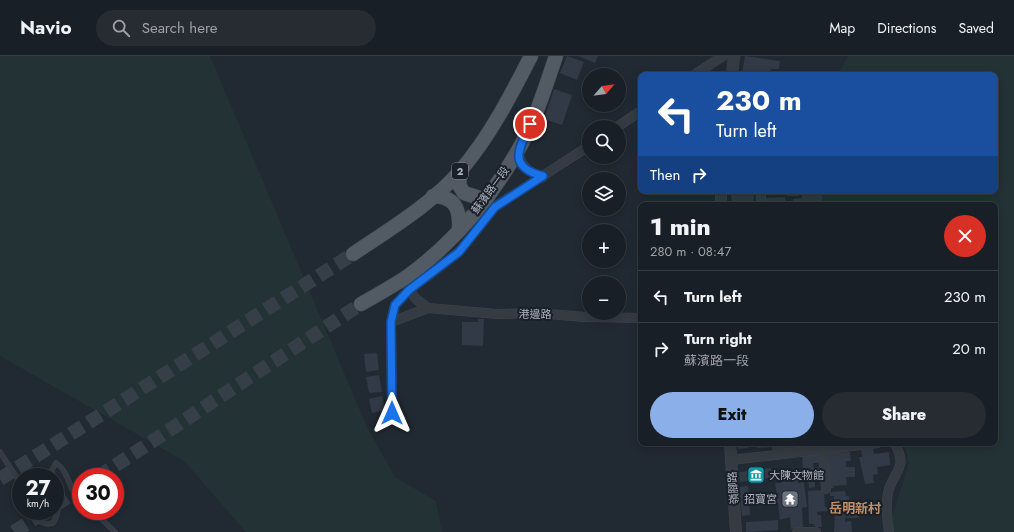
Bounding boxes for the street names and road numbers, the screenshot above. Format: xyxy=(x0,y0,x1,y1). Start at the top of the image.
road number: 2 xyxy=(452,163,468,179)
street label: 蘇濱路一段 xyxy=(467,163,513,217)
street label: 港邊路 xyxy=(518,306,552,322)
street label: 嶺腳路 xyxy=(724,471,742,505)

